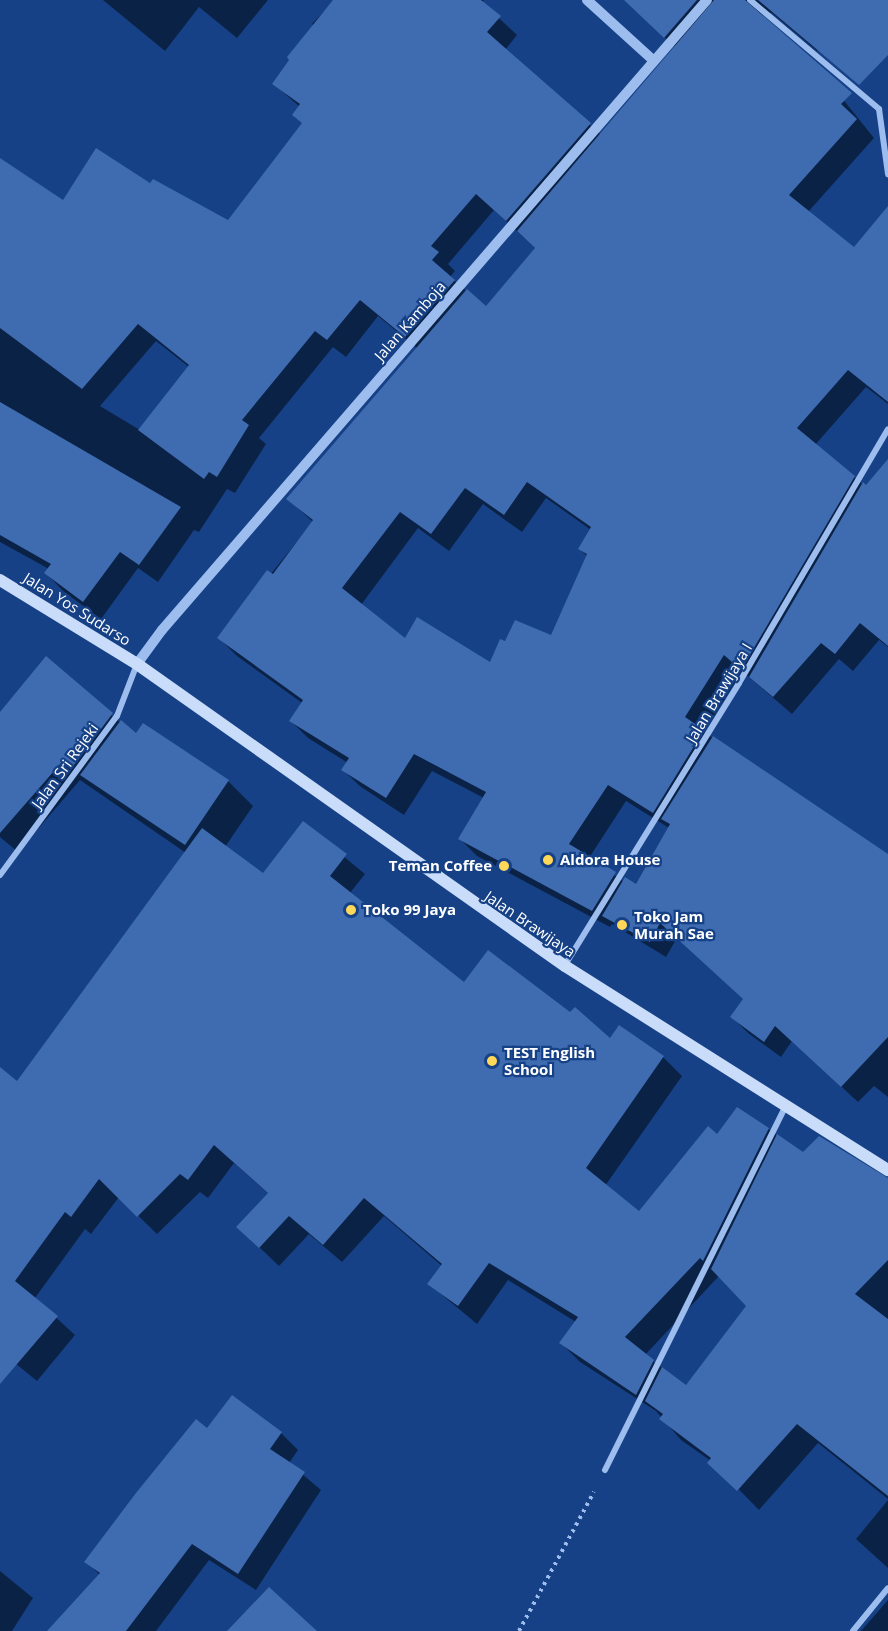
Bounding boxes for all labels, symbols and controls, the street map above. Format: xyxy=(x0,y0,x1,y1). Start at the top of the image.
street label: Jalan Kamboja xyxy=(371,278,449,364)
street label: Jalan Yos Sudarso xyxy=(20,569,134,649)
street label: Jalan Brawijaya I xyxy=(682,640,756,746)
street label: Jalan Sri Rejeki xyxy=(28,720,102,812)
place label: Aldora House xyxy=(560,851,660,869)
marker: Aldora House xyxy=(541,853,555,867)
place label: Teman Coffee xyxy=(389,857,492,875)
marker: Teman Coffee xyxy=(497,859,511,873)
street label: Jalan Brawijaya xyxy=(481,887,579,961)
place label: Toko 99 Jaya xyxy=(363,901,456,919)
marker: Toko 99 Jaya xyxy=(344,903,358,917)
place label: Toko Jam Murah Sae xyxy=(634,907,714,942)
marker: Toko Jam Murah Sae xyxy=(615,918,629,932)
place label: TEST English School xyxy=(504,1043,595,1078)
marker: TEST English School xyxy=(485,1054,499,1068)

